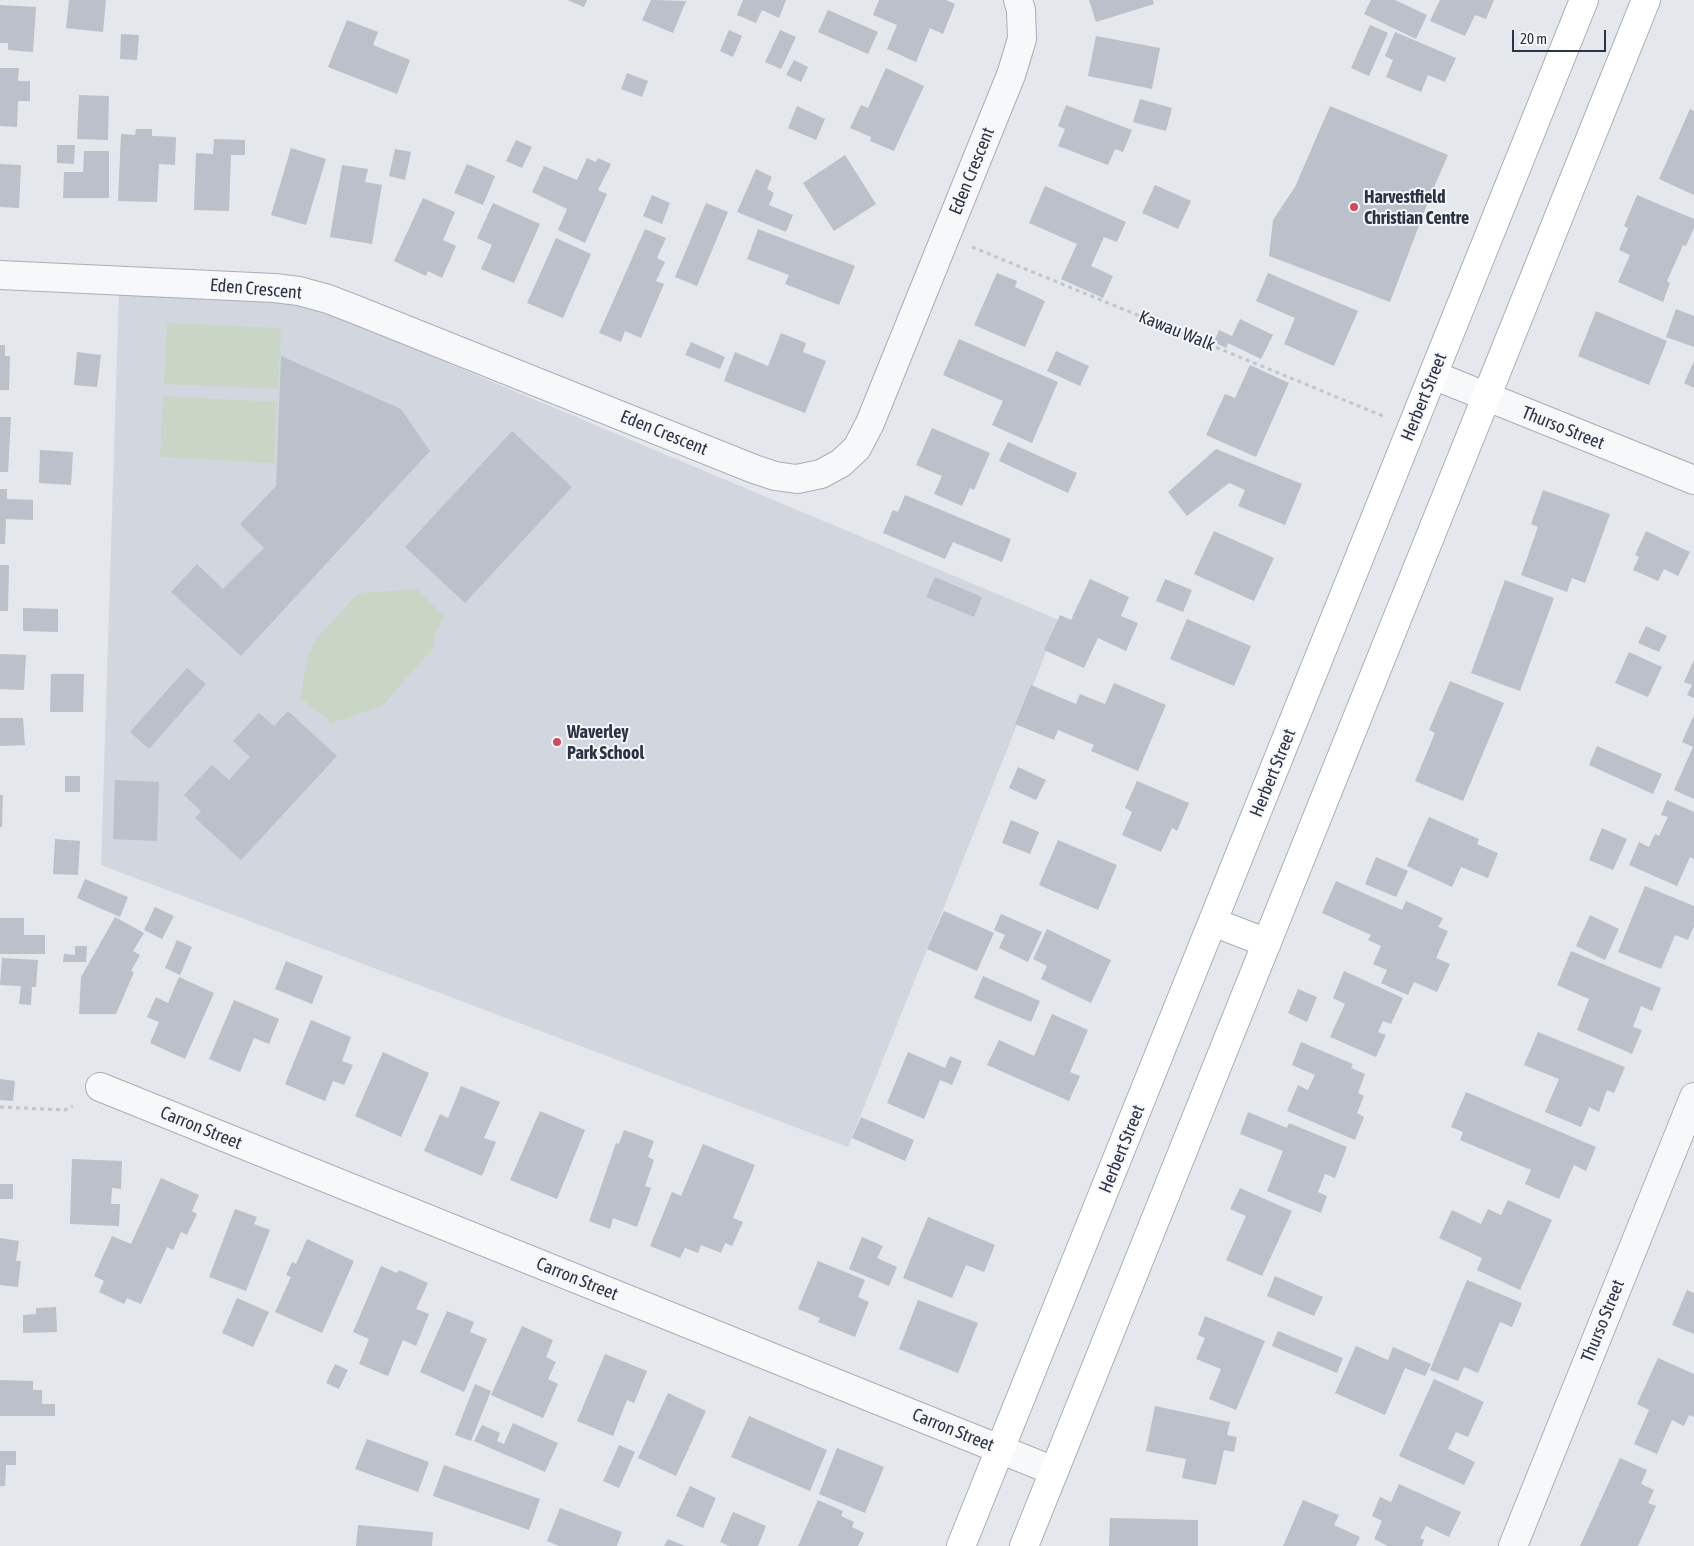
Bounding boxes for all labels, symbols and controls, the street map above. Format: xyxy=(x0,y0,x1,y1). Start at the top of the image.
scale bar xyxy=(1514,20,1608,52)
text: 20 m xyxy=(1520,30,1547,47)
street label: Eden Crescent xyxy=(945,124,999,218)
place label: Harvestfield Christian Centre xyxy=(1364,186,1469,228)
marker: Harvestfield Christian Centre xyxy=(1348,201,1360,213)
street label: Eden Crescent xyxy=(209,274,303,304)
street label: Kawau Walk xyxy=(1136,306,1218,356)
street label: Herbert Street xyxy=(1397,350,1451,444)
street label: Thurso Street xyxy=(1519,402,1607,454)
street label: Eden Crescent xyxy=(617,406,711,460)
place label: Waverley Park School xyxy=(567,721,644,764)
street label: Herbert Street xyxy=(1246,726,1300,820)
marker: Waverley Park School xyxy=(551,736,563,748)
street label: Carron Street xyxy=(157,1102,245,1154)
street label: Herbert Street xyxy=(1095,1102,1149,1196)
street label: Carron Street xyxy=(533,1253,621,1305)
street label: Thurso Street xyxy=(1577,1277,1629,1365)
street label: Carron Street xyxy=(909,1404,997,1456)

